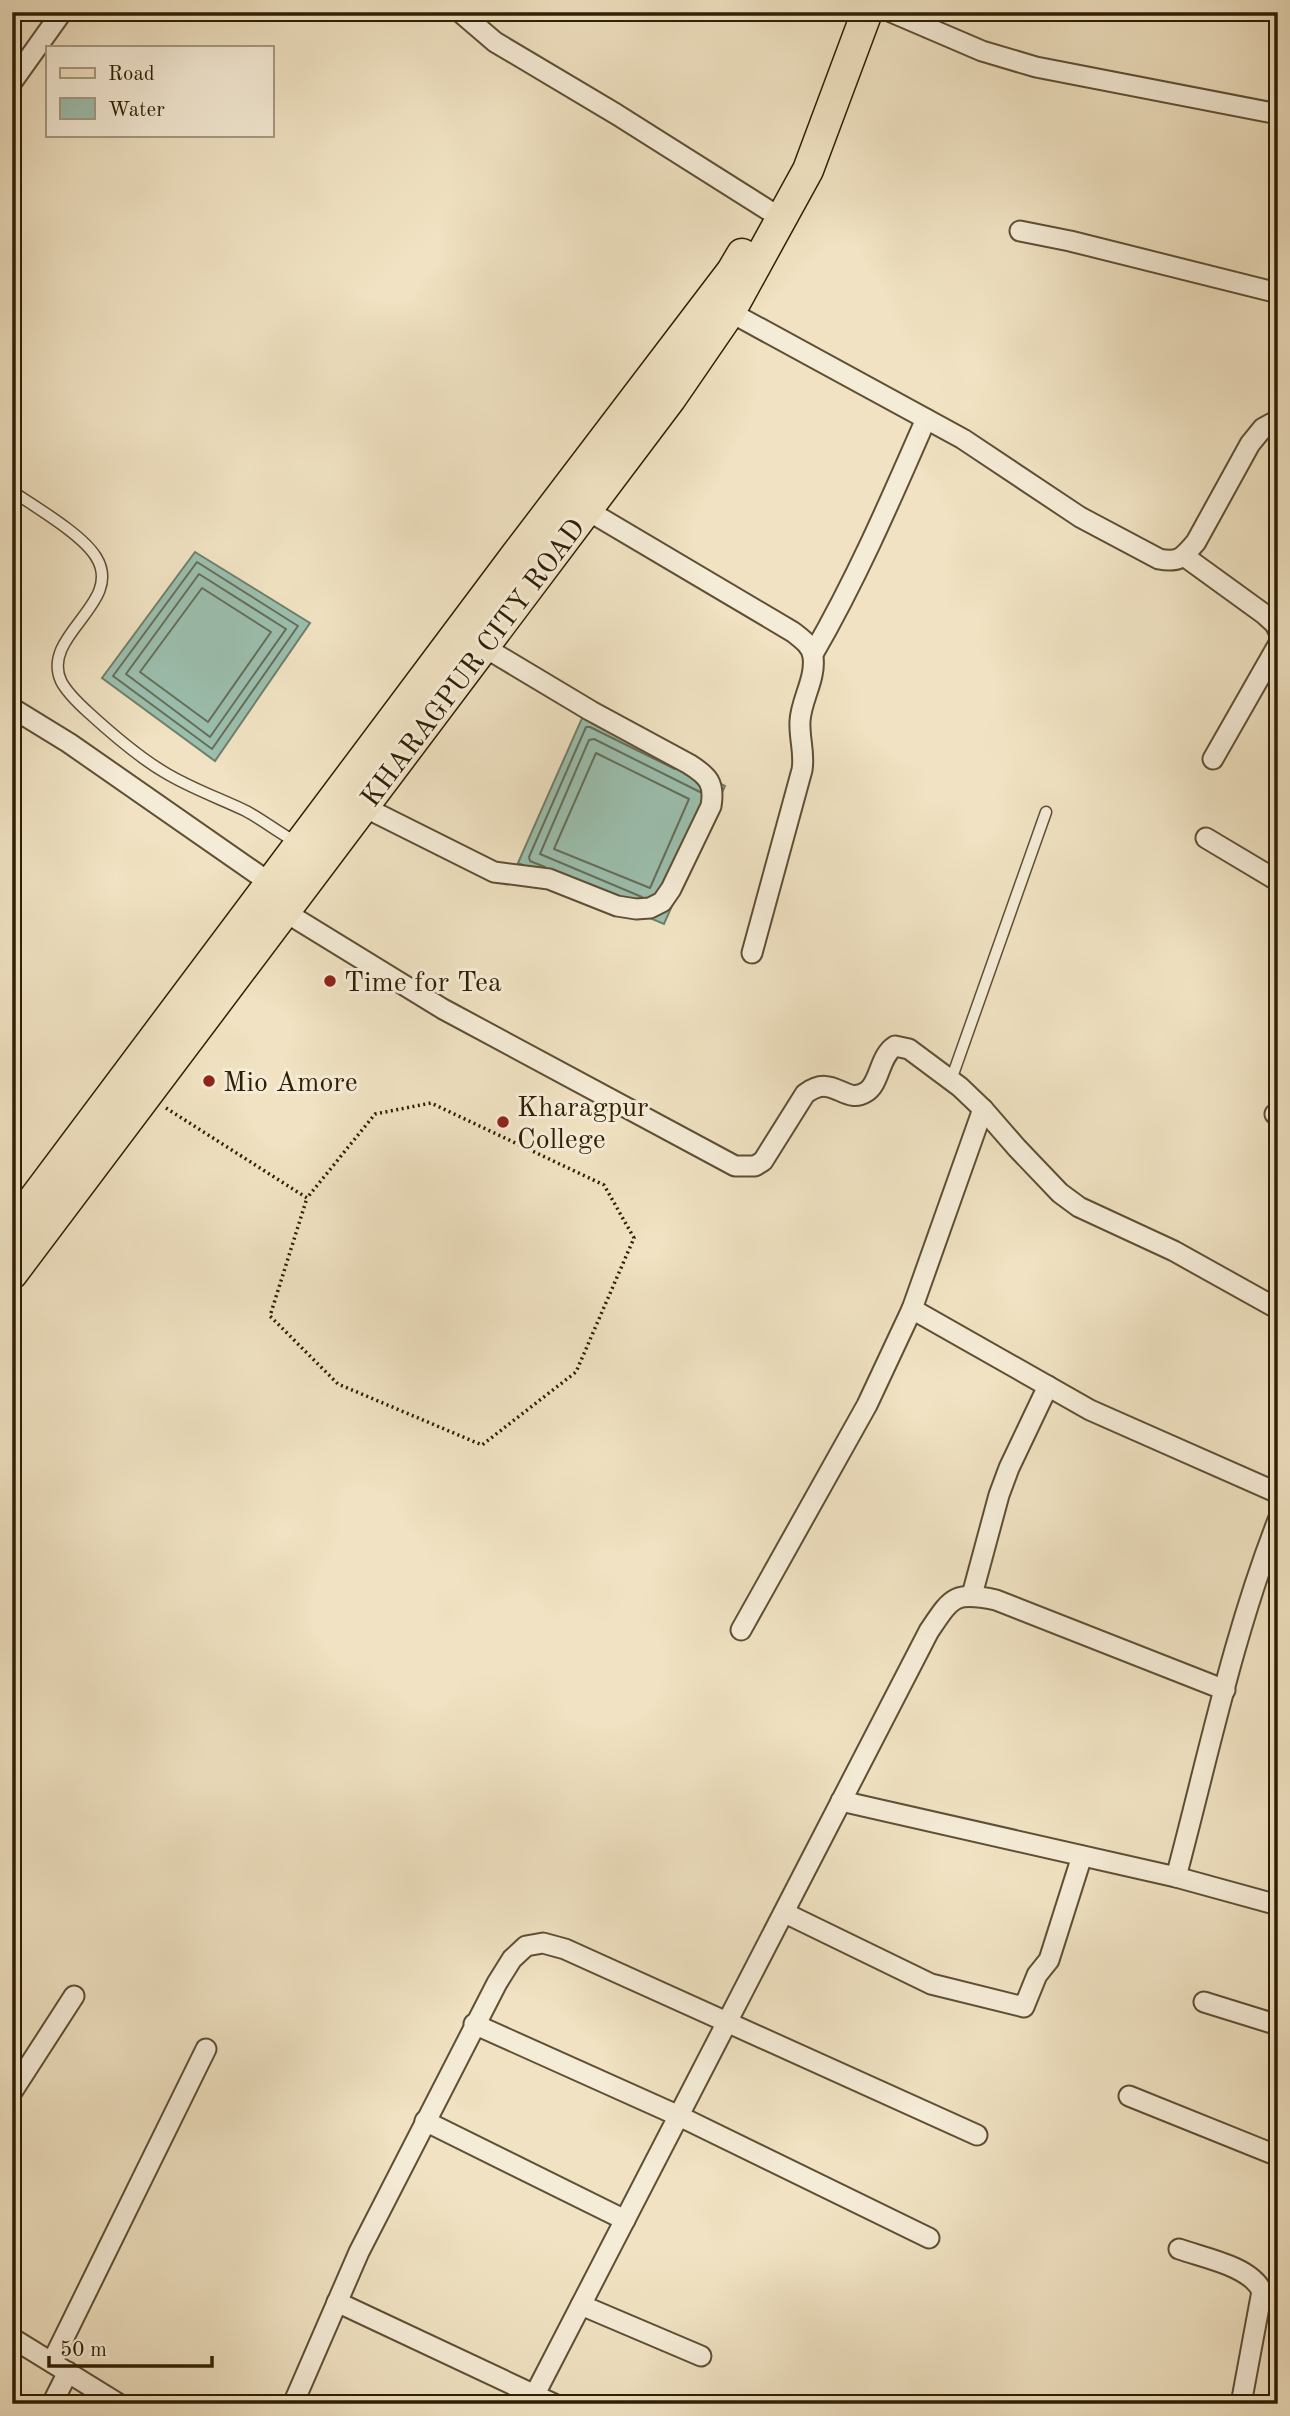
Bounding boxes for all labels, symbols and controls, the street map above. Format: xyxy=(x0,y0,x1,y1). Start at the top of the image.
legend xyxy=(46,46,273,136)
text: Road xyxy=(108,64,155,85)
text: Water xyxy=(108,100,165,121)
street label: KHARAGPUR CITY ROAD xyxy=(357,515,592,813)
place label: Time for Tea xyxy=(344,970,502,998)
marker: Time for Tea xyxy=(322,973,338,989)
place label: Mio Amore xyxy=(223,1070,358,1098)
marker: Mio Amore xyxy=(201,1073,217,1089)
place label: Kharagpur College xyxy=(517,1095,649,1155)
marker: Kharagpur College xyxy=(495,1114,511,1130)
scale bar xyxy=(49,2325,212,2369)
text: 50 m xyxy=(60,2340,107,2361)

